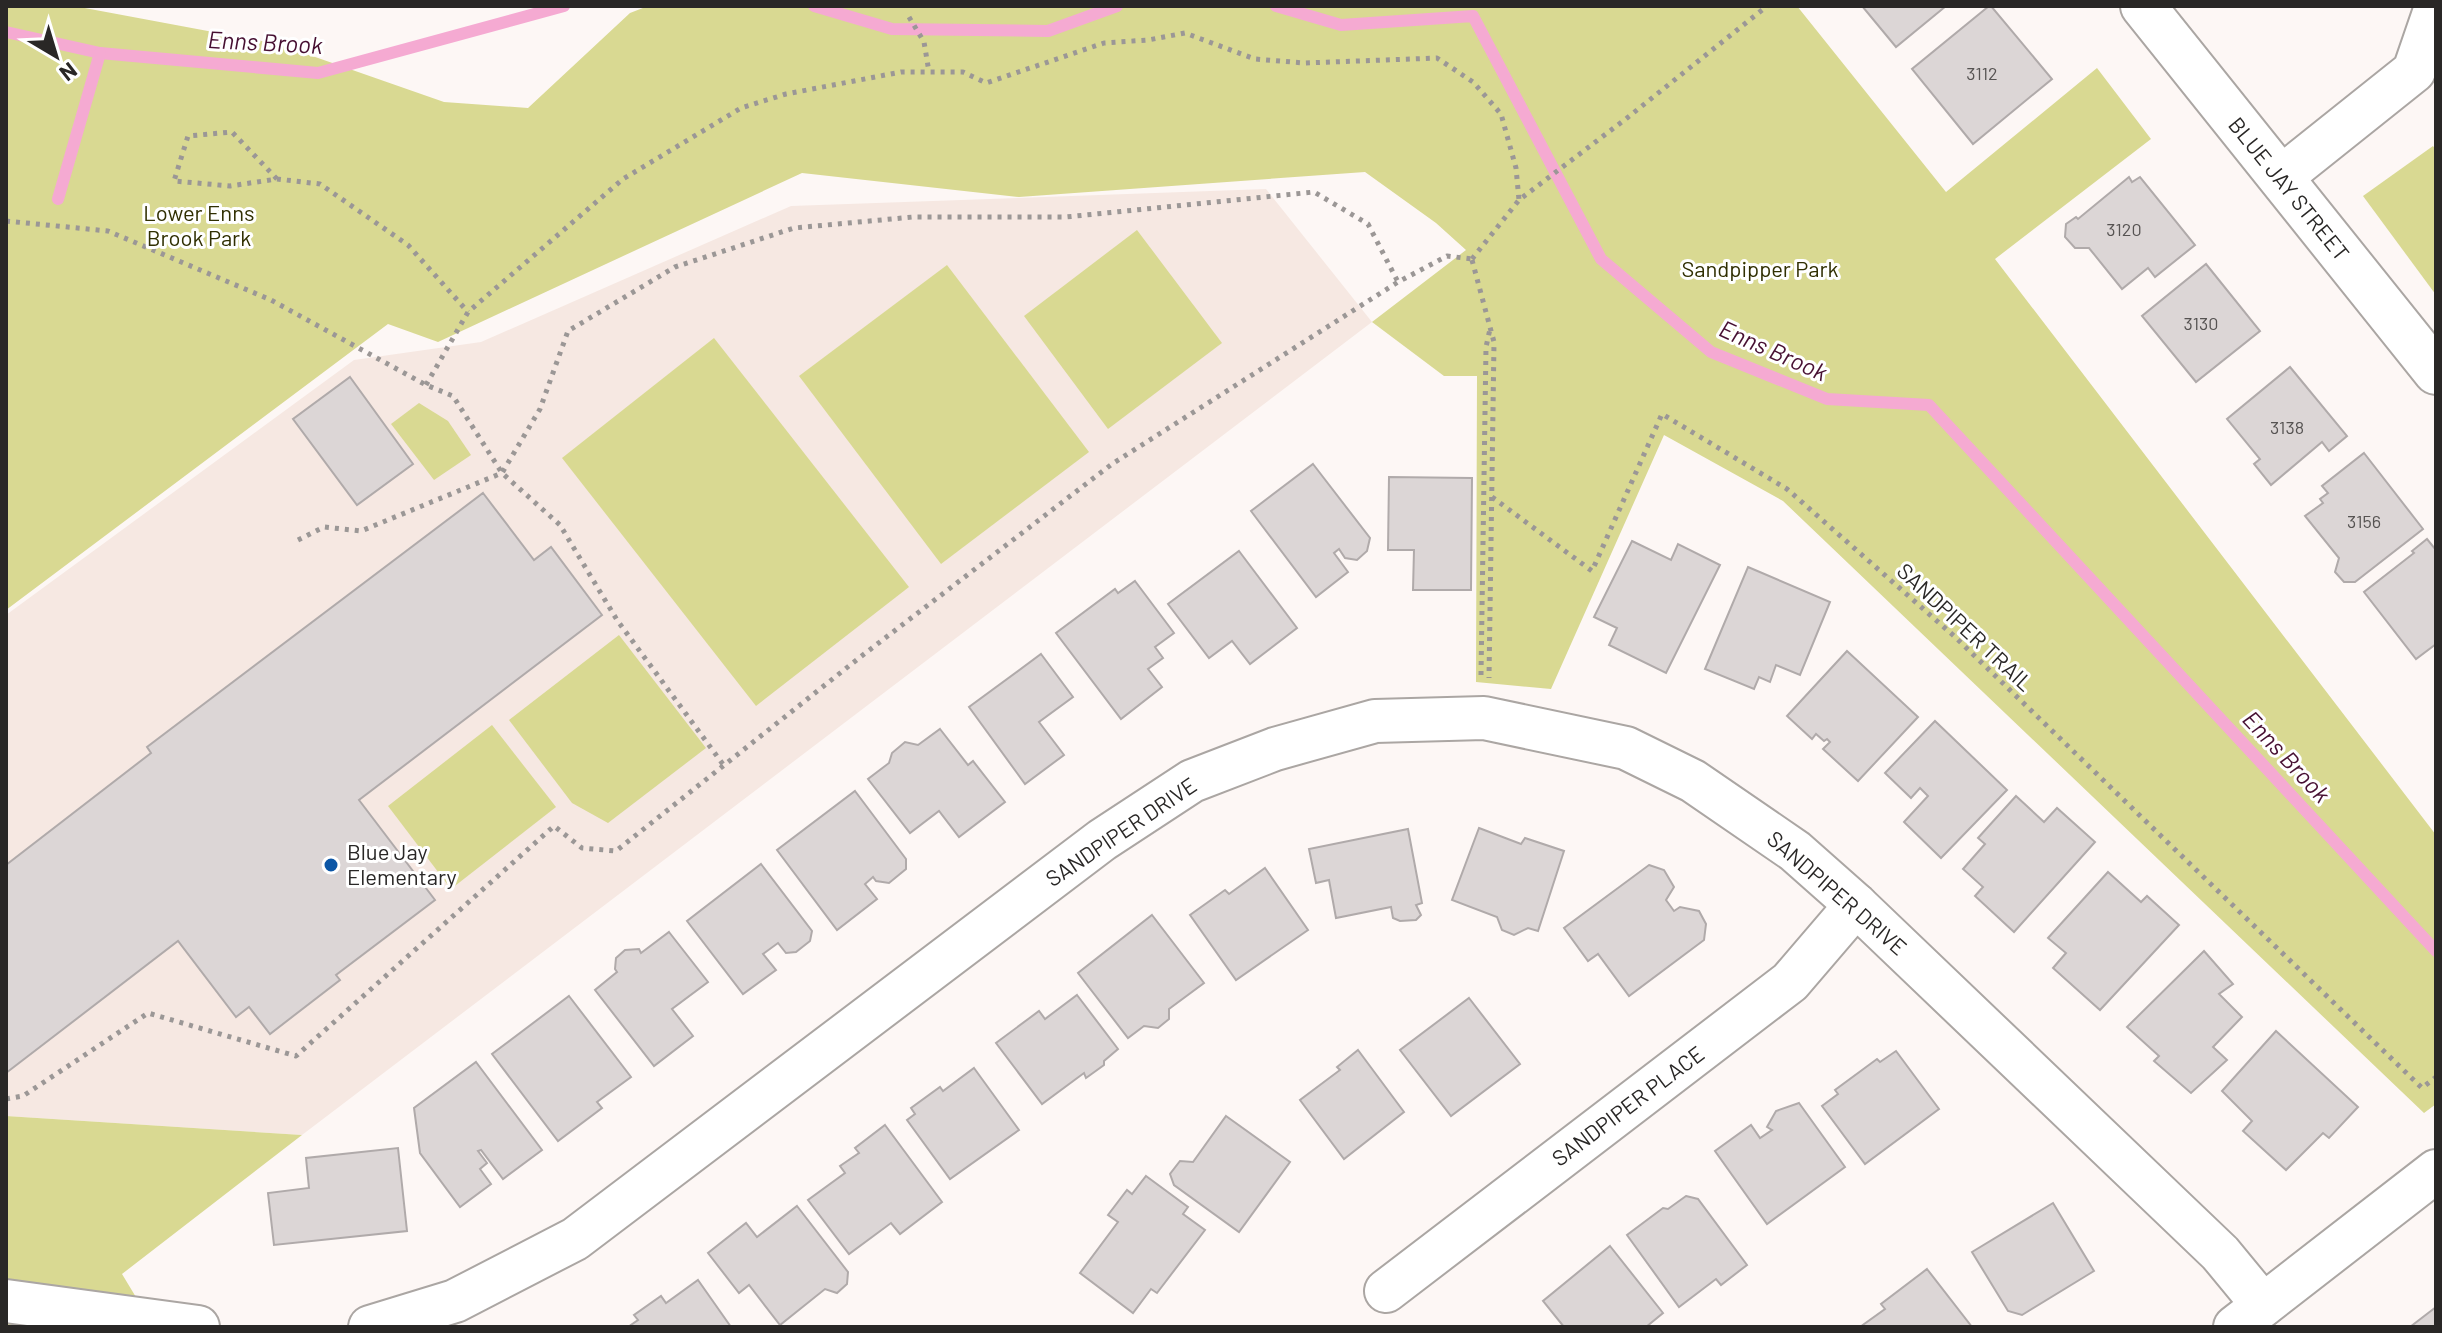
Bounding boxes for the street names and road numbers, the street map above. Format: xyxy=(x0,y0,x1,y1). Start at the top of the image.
street label: BLUE JAY STREET xyxy=(2224,111,2356,265)
street label: SANDPIPER TRAIL xyxy=(1893,557,2039,696)
street label: SANDPIPER DRIVE xyxy=(1040,771,1201,891)
street label: SANDPIPER DRIVE xyxy=(1763,825,1913,960)
street label: SANDPIPER PLACE xyxy=(1546,1040,1708,1171)

